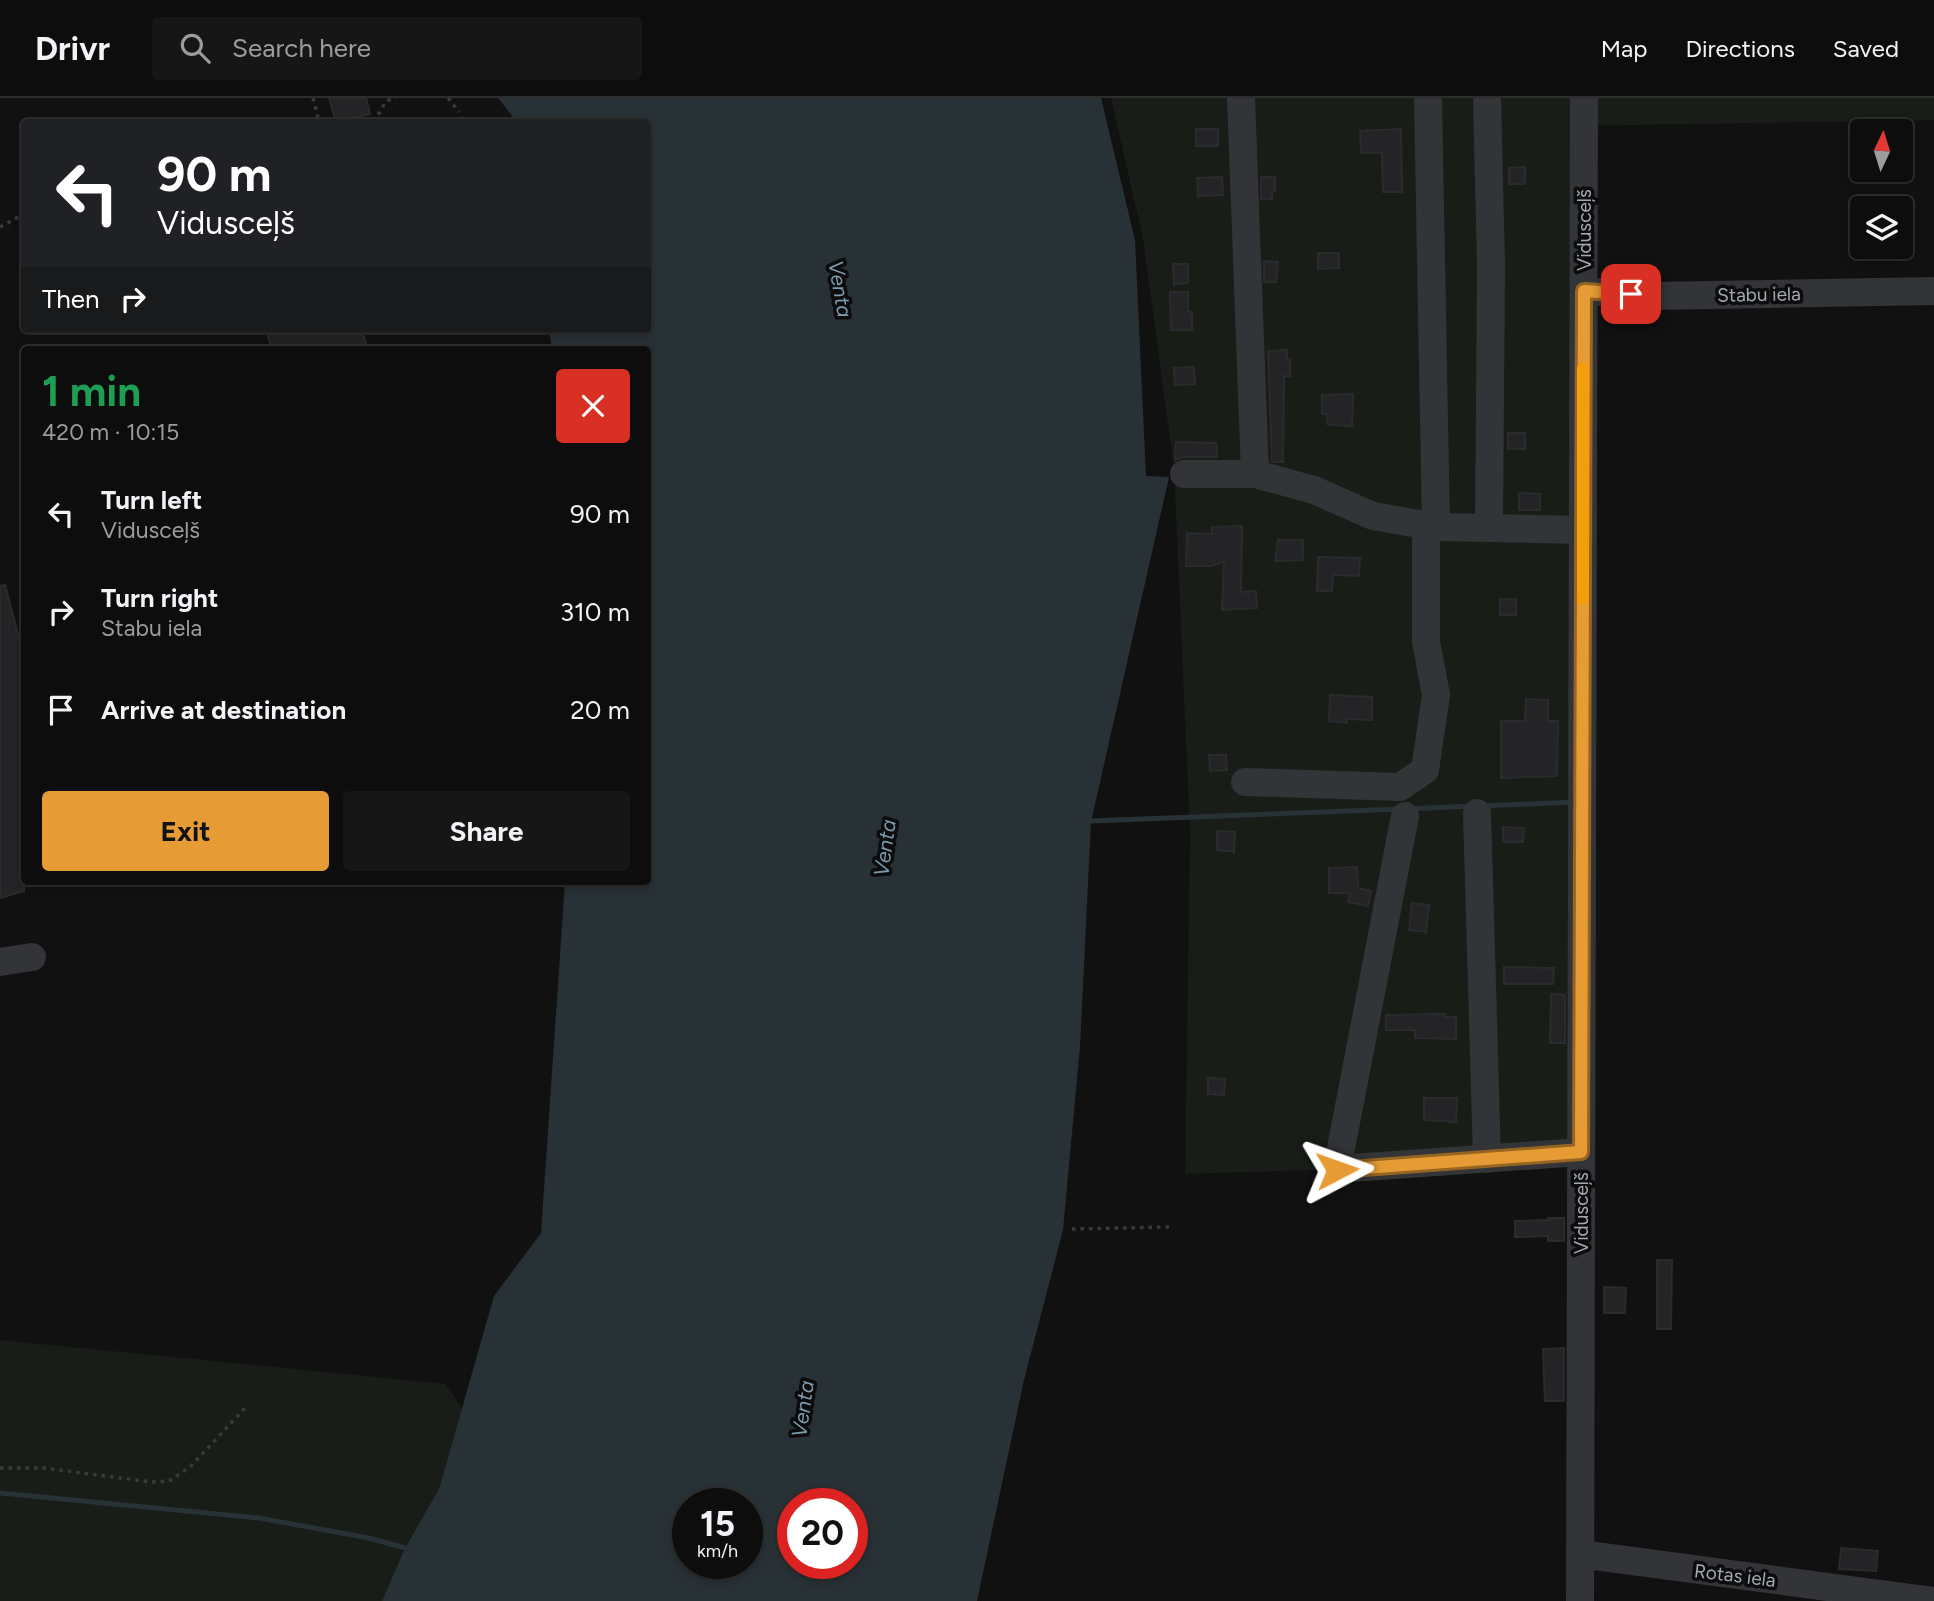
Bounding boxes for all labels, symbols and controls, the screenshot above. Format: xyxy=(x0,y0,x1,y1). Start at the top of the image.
search box xyxy=(152,17,642,80)
text: Drivr xyxy=(35,29,110,68)
icon: search xyxy=(176,29,214,67)
text: Search here xyxy=(232,32,371,64)
text: Map xyxy=(1601,34,1647,63)
text: Directions xyxy=(1685,34,1795,63)
text: Saved xyxy=(1833,34,1899,63)
north arrow xyxy=(1850,119,1913,182)
map controls xyxy=(1850,119,1913,259)
text: 90 m xyxy=(157,144,272,203)
icon: left xyxy=(42,147,133,238)
street label: Vidusceļš xyxy=(1573,189,1596,271)
button: layers xyxy=(1850,196,1913,259)
text: Vidusceļš xyxy=(157,204,295,242)
water label: Venta xyxy=(823,259,858,319)
pin xyxy=(1601,264,1661,324)
icon: arrive xyxy=(1612,275,1650,313)
icon: right xyxy=(114,280,152,318)
street label: Stabu iela xyxy=(1717,282,1801,307)
text: Then xyxy=(42,283,100,315)
text: 1 min xyxy=(42,366,141,417)
button: close xyxy=(556,369,630,443)
text: 420 m · 10:15 xyxy=(42,418,179,446)
text: Turn left xyxy=(101,484,202,516)
icon: left xyxy=(42,495,80,533)
text: 90 m xyxy=(570,498,630,530)
text: Vidusceļš xyxy=(101,516,200,544)
text: Turn right xyxy=(101,582,218,614)
icon: right xyxy=(42,593,80,631)
text: 310 m xyxy=(560,596,630,628)
text: Stabu iela xyxy=(101,614,202,642)
icon: arrive xyxy=(42,691,80,729)
text: Arrive at destination xyxy=(101,694,346,726)
text: 20 m xyxy=(570,694,630,726)
button: Exit xyxy=(42,791,329,871)
button: Share xyxy=(343,791,630,871)
water label: Venta xyxy=(868,818,901,878)
position arrow xyxy=(1300,1133,1374,1207)
street label: Vidusceļš xyxy=(1570,1172,1593,1254)
water label: Venta xyxy=(786,1379,819,1439)
speed limit sign: 20 xyxy=(777,1488,868,1579)
text: 15 xyxy=(700,1503,735,1545)
text: km/h xyxy=(697,1540,738,1562)
street label: Rotas iela xyxy=(1693,1559,1777,1592)

